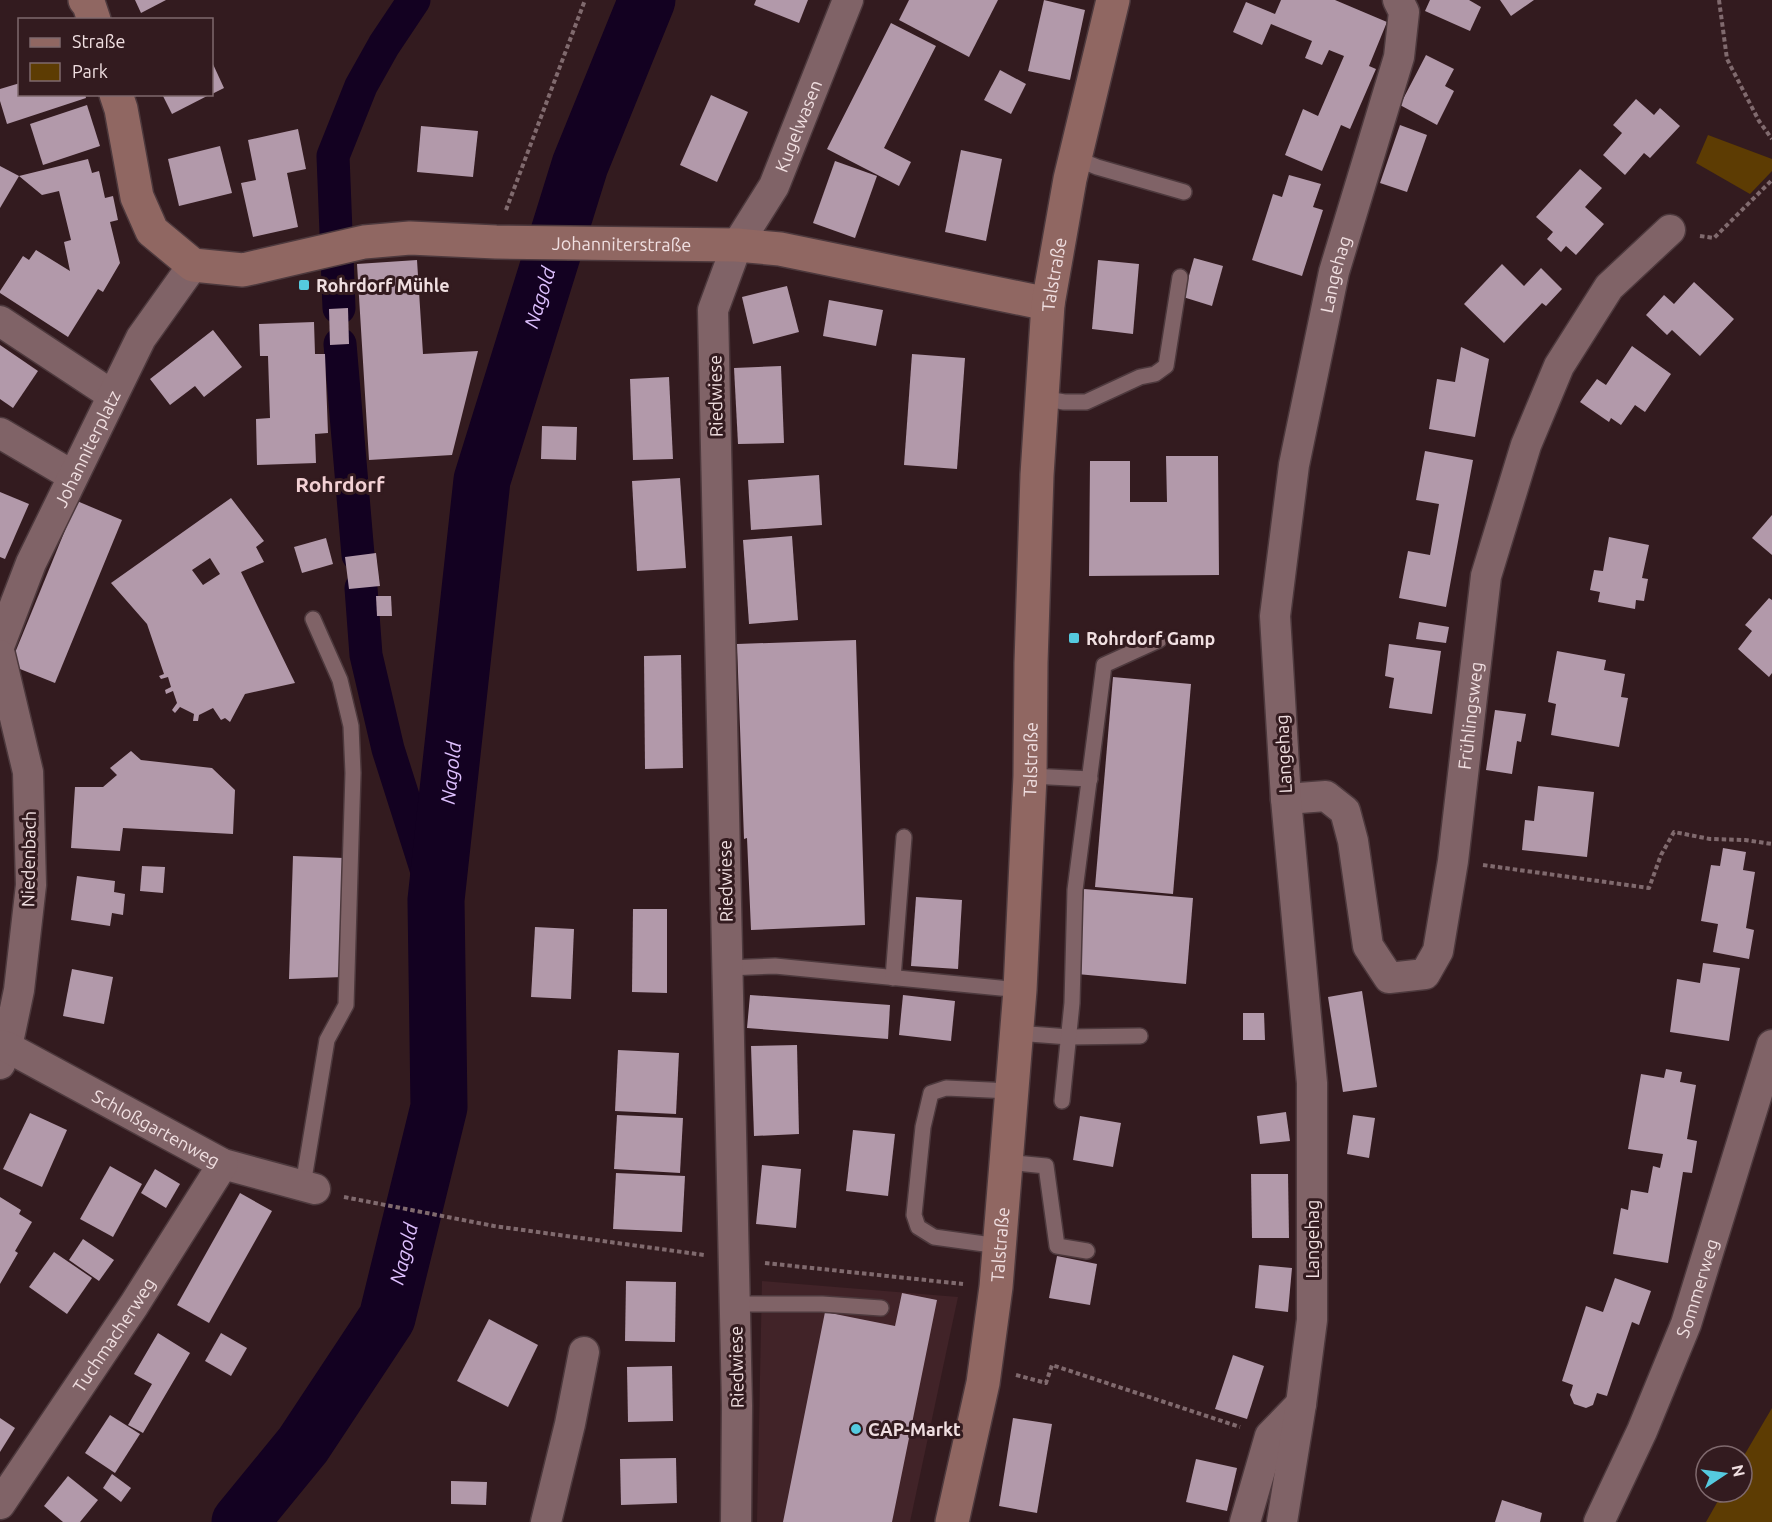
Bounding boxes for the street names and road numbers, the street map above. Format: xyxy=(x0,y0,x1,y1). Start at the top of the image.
street label: Kugelwasen xyxy=(771,77,825,175)
street label: Johanniterstraße xyxy=(552,233,691,254)
street label: Langehag xyxy=(1316,233,1354,315)
street label: Talstraße xyxy=(1038,236,1070,312)
street label: Riedwiese xyxy=(704,355,726,437)
street label: Johanniterplatz xyxy=(50,387,124,510)
street label: Frühlingsweg xyxy=(1454,661,1486,771)
street label: Langehag xyxy=(1271,714,1295,794)
street label: Talstraße xyxy=(1019,722,1040,797)
street label: Niedenbach xyxy=(17,811,39,907)
street label: Riedwiese xyxy=(714,840,736,922)
street label: Schloßgartenweg xyxy=(89,1085,223,1170)
street label: Langehag xyxy=(1302,1200,1322,1278)
street label: Talstraße xyxy=(986,1206,1012,1283)
street label: Sommerweg xyxy=(1672,1236,1722,1340)
street label: Tuchmacherweg xyxy=(68,1274,159,1396)
street label: Riedwiese xyxy=(725,1326,747,1408)

